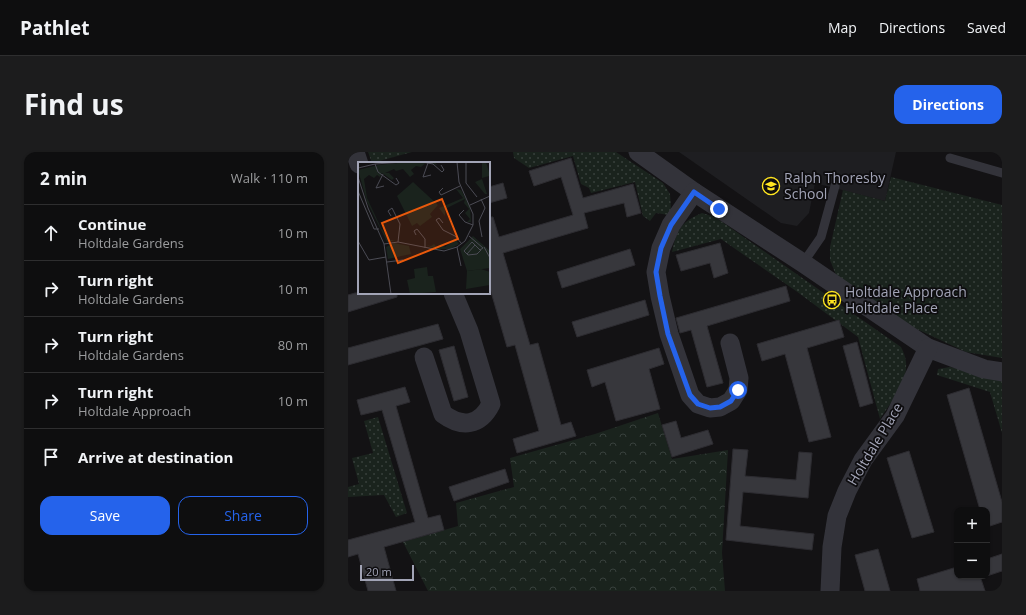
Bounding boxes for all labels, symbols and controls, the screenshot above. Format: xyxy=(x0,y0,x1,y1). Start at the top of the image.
text: Pathlet xyxy=(20,15,89,41)
text: Map xyxy=(828,18,857,37)
text: Directions xyxy=(879,18,945,37)
text: Saved xyxy=(967,18,1006,37)
text: Find us xyxy=(24,85,124,123)
button: Directions xyxy=(894,85,1002,124)
inset map xyxy=(358,162,490,294)
text: 2 min xyxy=(40,167,87,190)
place label: Ralph Thoresby School xyxy=(784,168,886,203)
text: Walk · 110 m xyxy=(231,169,308,187)
school or university icon: Ralph Thoresby School xyxy=(761,176,781,196)
route end xyxy=(710,200,728,218)
text: Continue xyxy=(78,214,146,234)
icon: ahead xyxy=(40,222,62,244)
text: 10 m xyxy=(278,224,308,242)
text: Holtdale Gardens xyxy=(78,234,184,252)
text: Turn right xyxy=(78,270,153,290)
icon: right xyxy=(40,278,62,300)
text: 10 m xyxy=(278,280,308,298)
place label: Holtdale Approach Holtdale Place xyxy=(845,282,967,317)
text: Holtdale Gardens xyxy=(78,290,184,308)
bus stop icon: Holtdale Approach Holtdale Place xyxy=(822,290,842,310)
text: Turn right xyxy=(78,326,153,346)
icon: right xyxy=(40,334,62,356)
text: 80 m xyxy=(278,336,308,354)
text: Holtdale Gardens xyxy=(78,346,184,364)
route start xyxy=(729,381,747,399)
text: Turn right xyxy=(78,382,153,402)
icon: right xyxy=(40,390,62,412)
text: 10 m xyxy=(278,392,308,410)
street label: Holtdale Place xyxy=(842,399,907,488)
text: Holtdale Approach xyxy=(78,402,191,420)
icon: arrive xyxy=(40,446,62,468)
text: Arrive at destination xyxy=(78,447,233,467)
button: Save xyxy=(40,496,170,535)
button: Share xyxy=(178,496,308,535)
map controls xyxy=(954,507,990,579)
button: + xyxy=(954,507,990,543)
button: − xyxy=(954,543,990,579)
scale bar xyxy=(360,563,414,582)
text: 20 m xyxy=(366,564,392,579)

